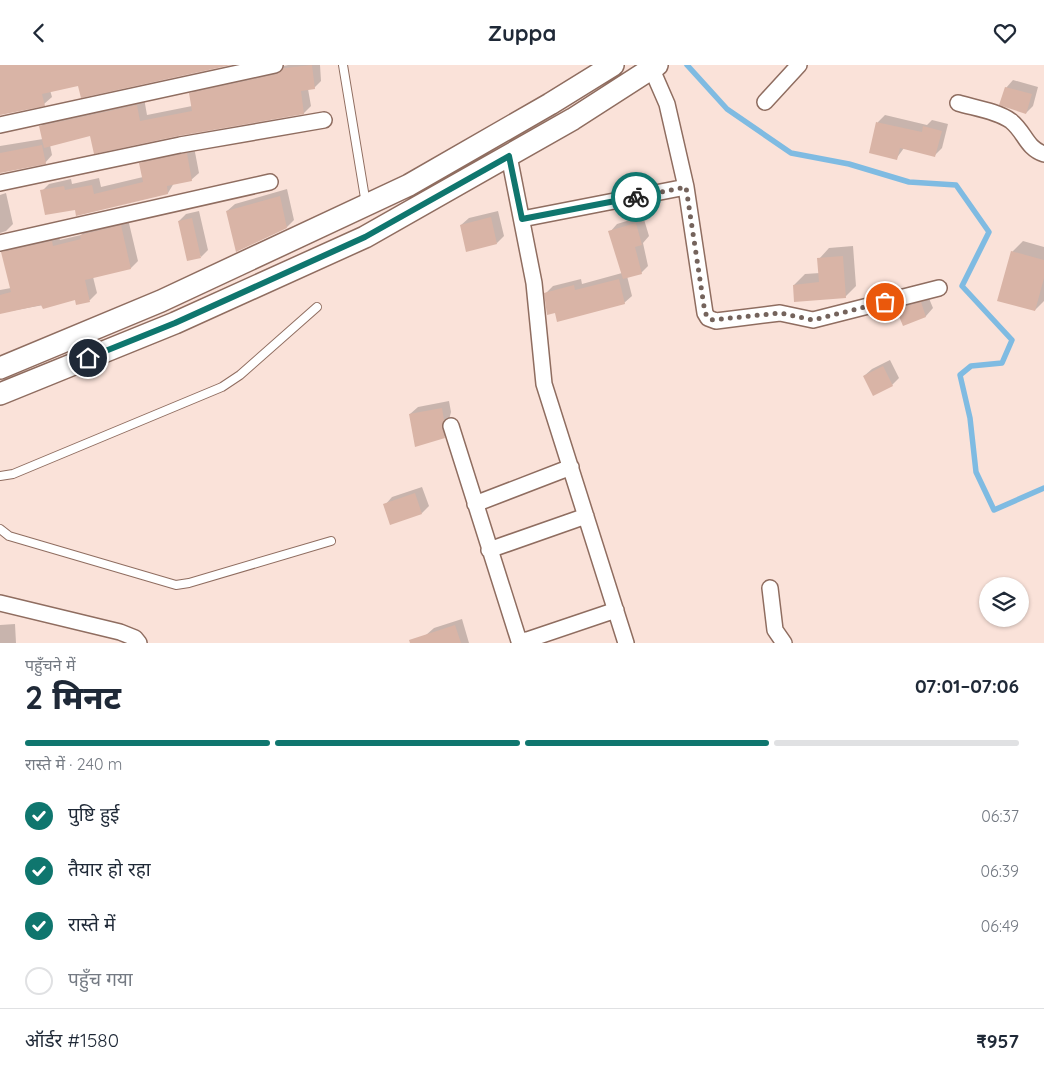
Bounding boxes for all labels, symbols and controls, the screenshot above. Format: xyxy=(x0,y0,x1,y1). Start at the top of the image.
icon: back xyxy=(25,19,53,47)
text: Zuppa xyxy=(488,19,556,47)
icon: heart xyxy=(991,19,1019,47)
courier xyxy=(611,172,661,222)
icon: bike xyxy=(622,183,650,211)
pin xyxy=(864,281,906,323)
icon: bag xyxy=(871,288,899,316)
pin xyxy=(67,337,109,379)
icon: home xyxy=(74,344,102,372)
map controls xyxy=(979,577,1029,627)
button: layers xyxy=(979,577,1029,627)
text: पहुँचने में xyxy=(25,655,76,675)
text: 07:01–07:06 xyxy=(915,674,1019,698)
text: 2 मिनट xyxy=(25,677,121,717)
text: रास्ते में · 240 m xyxy=(25,754,122,774)
icon: check xyxy=(25,802,53,830)
text: पुष्टि हुई xyxy=(68,802,119,826)
text: 06:37 xyxy=(981,806,1019,826)
icon: check xyxy=(25,857,53,885)
text: तैयार हो रहा xyxy=(68,857,151,881)
text: 06:39 xyxy=(981,861,1019,881)
icon: check xyxy=(25,912,53,940)
text: रास्ते में xyxy=(68,912,115,936)
text: 06:49 xyxy=(981,916,1019,936)
text: पहुँच गया xyxy=(68,967,133,991)
text: ऑर्डर #1580 xyxy=(25,1028,119,1052)
text: ₹957 xyxy=(976,1029,1019,1053)

